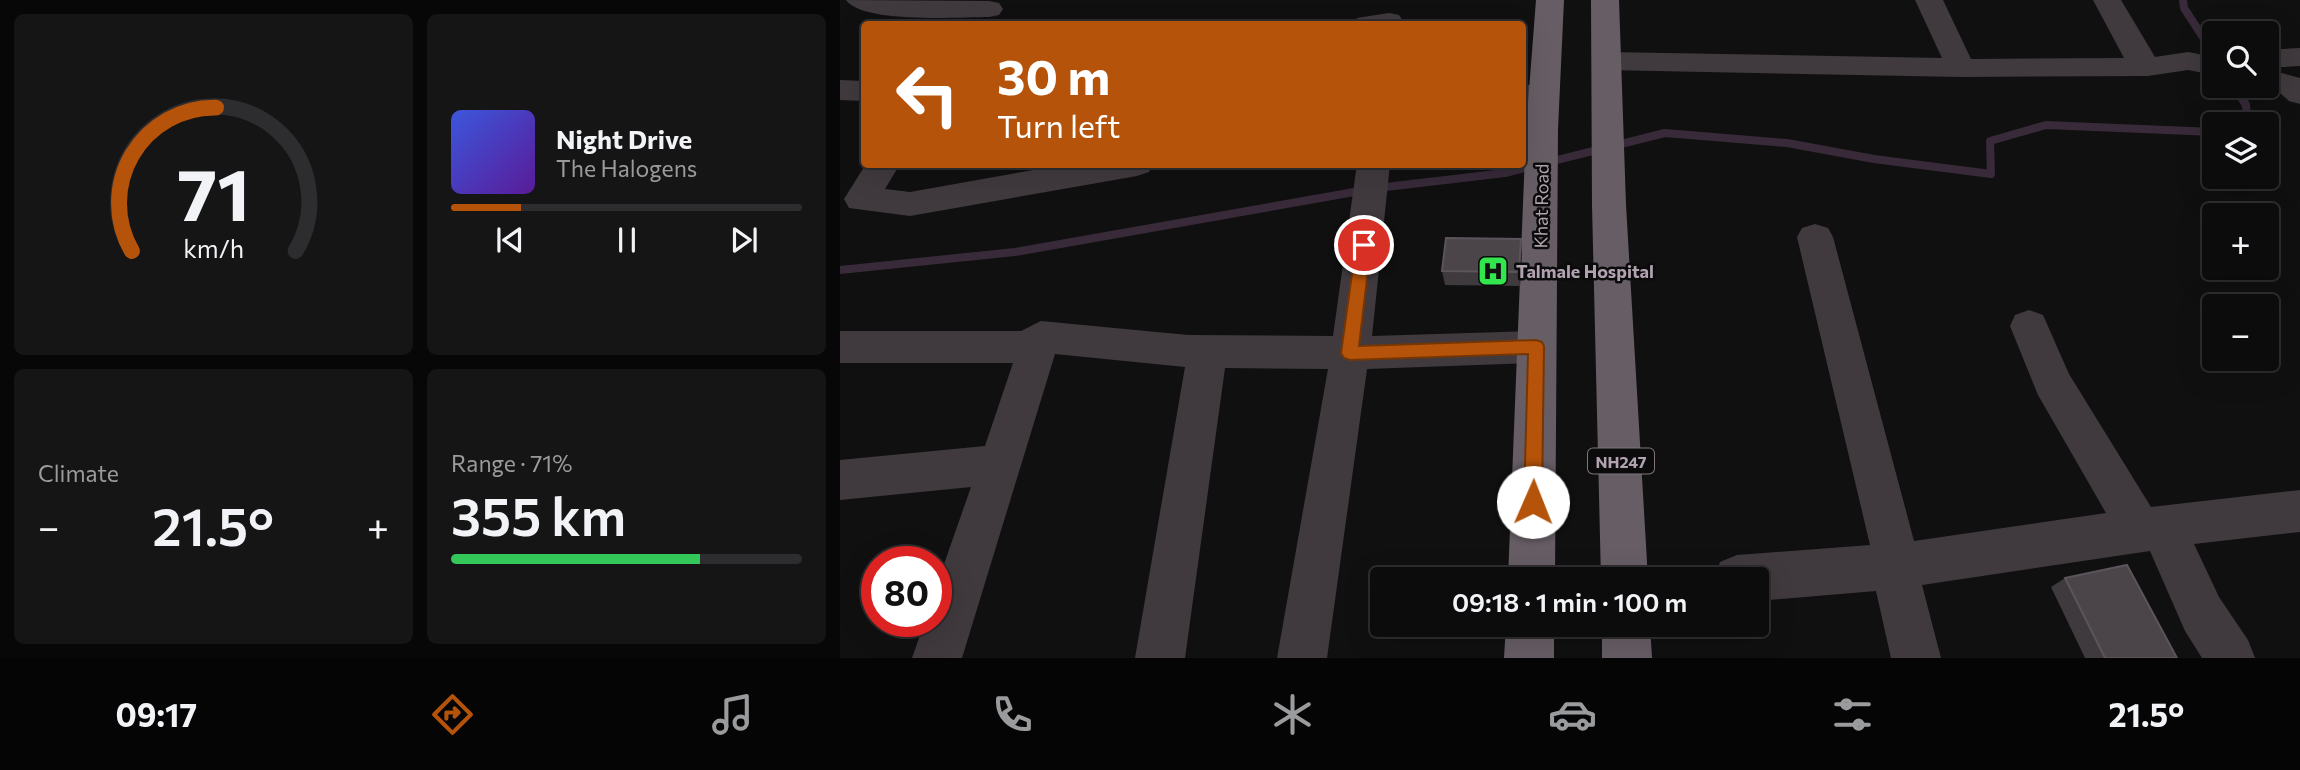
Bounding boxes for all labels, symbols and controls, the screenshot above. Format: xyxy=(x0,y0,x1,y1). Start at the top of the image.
map controls xyxy=(2202,21,2279,371)
button: search xyxy=(2202,21,2279,98)
text: 30 m xyxy=(997,45,1110,105)
icon: left xyxy=(882,49,973,140)
text: Turn left xyxy=(997,105,1121,145)
button: layers xyxy=(2202,112,2279,189)
text: Night Drive xyxy=(556,123,692,154)
text: 71 xyxy=(177,147,250,236)
text: The Halogens xyxy=(556,154,697,182)
street label: Khat Road xyxy=(1529,163,1553,249)
button: + xyxy=(2202,203,2279,280)
pin xyxy=(1334,215,1394,275)
icon: previous xyxy=(491,221,529,259)
icon: pause xyxy=(608,221,646,259)
icon: next xyxy=(725,221,763,259)
icon: arrive xyxy=(1345,226,1383,264)
text: km/h xyxy=(183,233,244,263)
hospital icon: Talmale Hospital xyxy=(1476,254,1510,288)
place label: Talmale Hospital xyxy=(1516,260,1654,282)
button: − xyxy=(2202,294,2279,371)
road number: NH247 xyxy=(1588,448,1654,474)
text: Range · 71% xyxy=(451,449,572,477)
text: Climate xyxy=(38,459,119,487)
position arrow xyxy=(1496,465,1570,539)
text: 355 km xyxy=(451,483,626,547)
text: 21.5° xyxy=(152,493,274,557)
text: − xyxy=(38,502,60,549)
text: + xyxy=(367,502,389,549)
speed limit sign: 80 xyxy=(861,546,952,637)
text: 09:18 · 1 min · 100 m xyxy=(1452,586,1687,617)
icon: directions xyxy=(428,690,477,739)
icon: music xyxy=(708,690,757,739)
icon: phone xyxy=(988,690,1037,739)
icon: climate xyxy=(1268,690,1317,739)
icon: car xyxy=(1548,690,1597,739)
icon: filters xyxy=(1828,690,1877,739)
text: 09:17 xyxy=(116,694,197,734)
text: 21.5° xyxy=(2108,694,2184,734)

